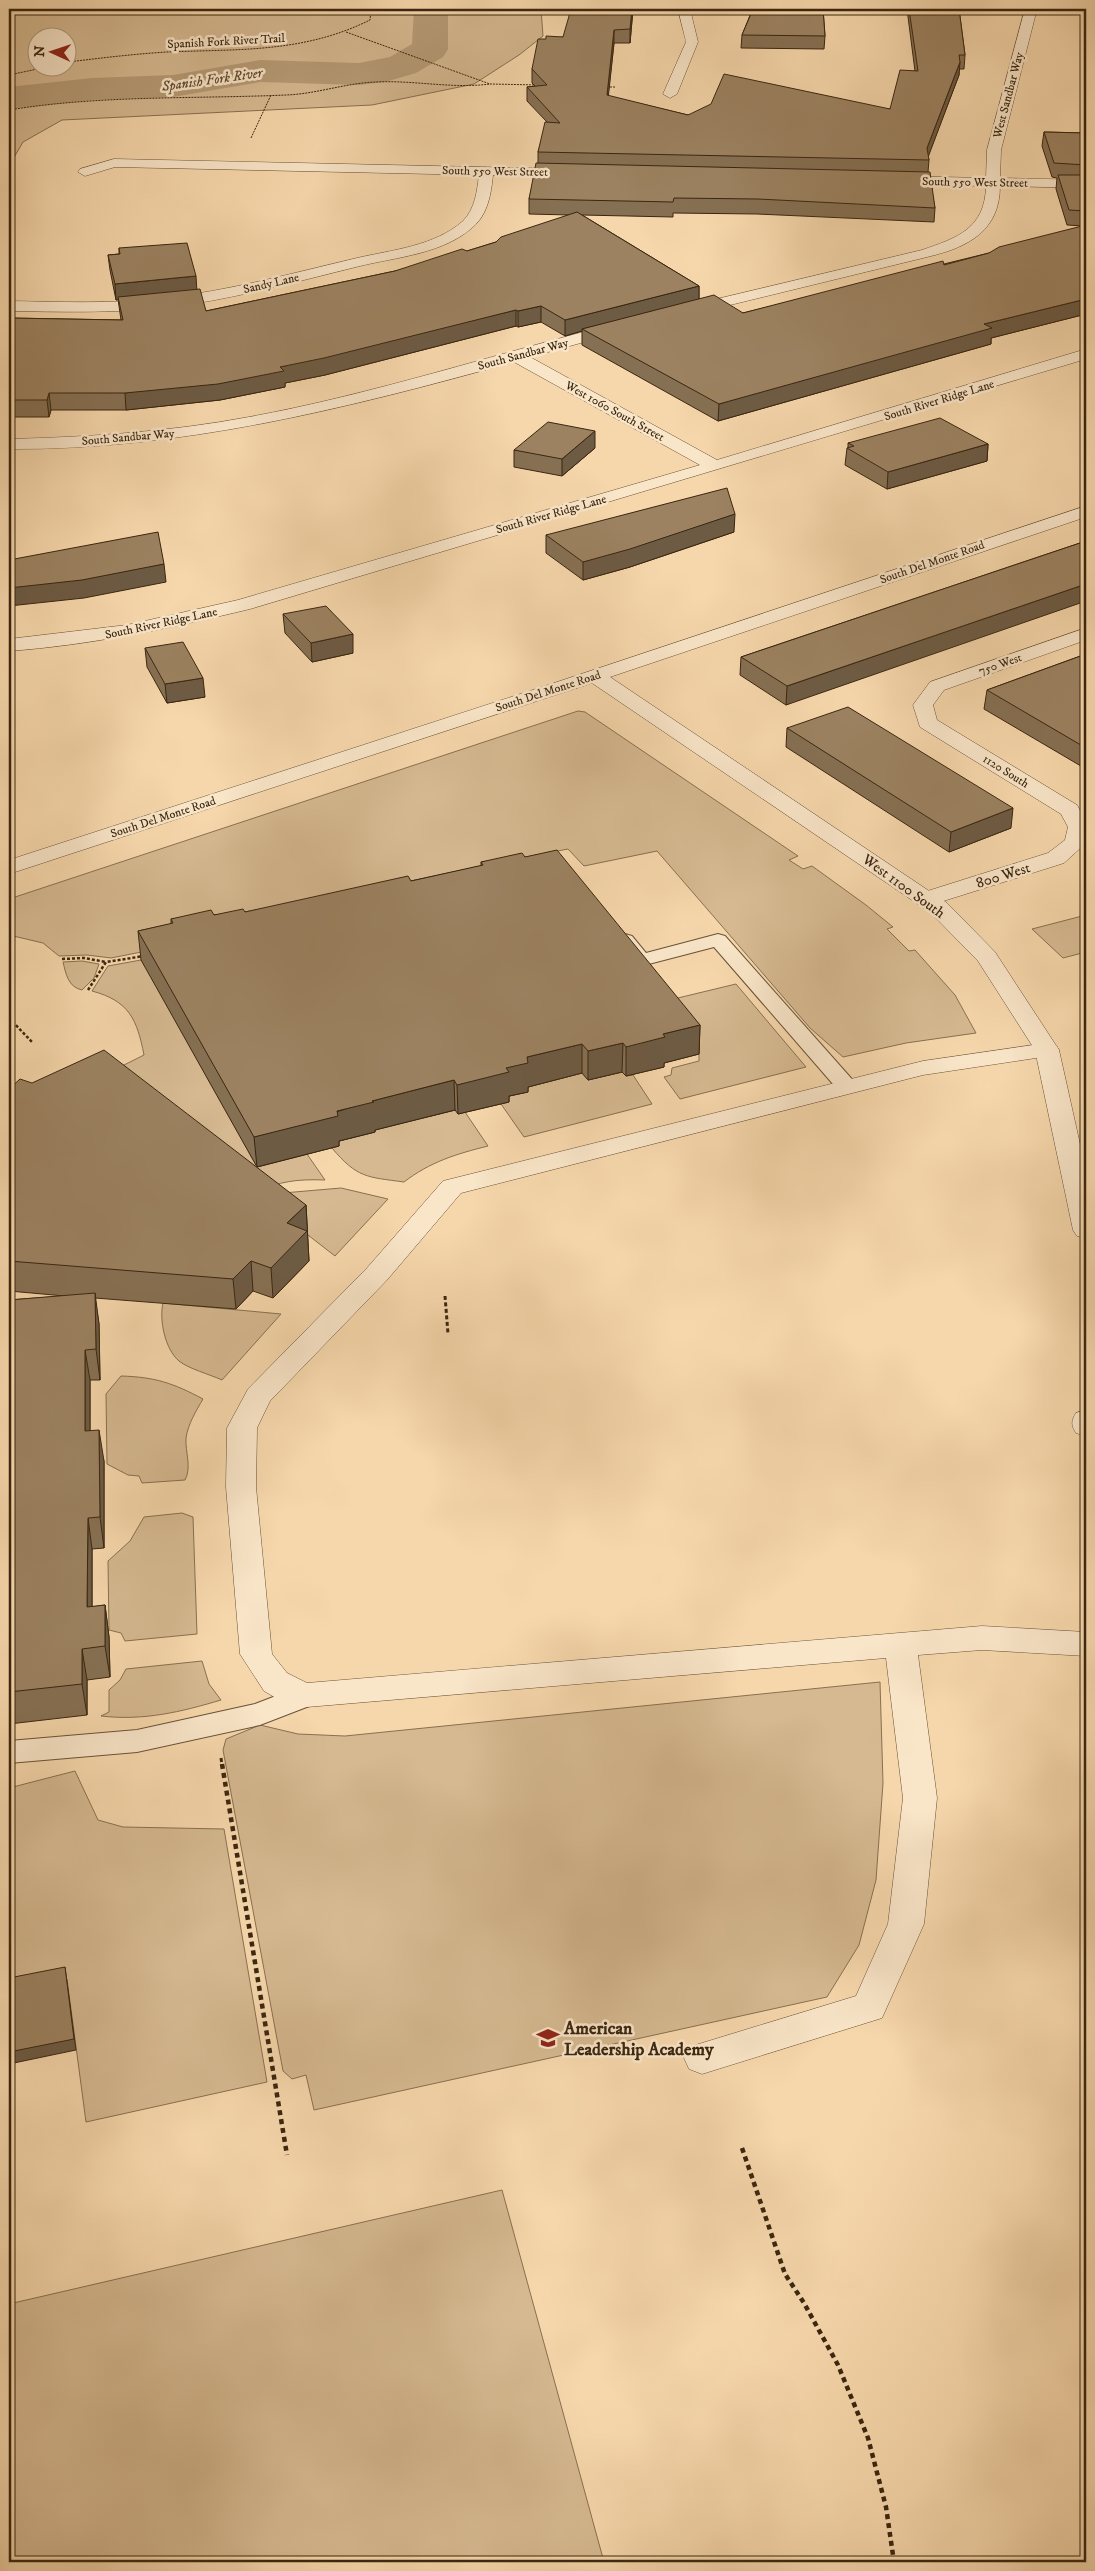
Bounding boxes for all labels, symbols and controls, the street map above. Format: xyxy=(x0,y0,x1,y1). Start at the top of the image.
north arrow xyxy=(28,28,78,78)
street label: Spanish Fork River Trail xyxy=(167,31,286,52)
text: N xyxy=(31,45,49,58)
street label: West Sandbar Way xyxy=(990,50,1027,141)
water label: Spanish Fork River xyxy=(160,64,265,96)
street label: South 550 West Street xyxy=(442,163,548,180)
street label: South 550 West Street xyxy=(922,174,1028,191)
street label: Sandy Lane xyxy=(242,270,300,297)
street label: South Sandbar Way xyxy=(476,335,570,374)
street label: South River Ridge Lane xyxy=(882,377,996,424)
street label: West 1060 South Street xyxy=(562,378,667,445)
street label: South Sandbar Way xyxy=(81,426,175,449)
street label: South River Ridge Lane xyxy=(494,492,608,537)
street label: South Del Monte Road xyxy=(878,538,987,587)
street label: South River Ridge Lane xyxy=(104,604,219,643)
street label: 750 West xyxy=(977,650,1024,679)
street label: South Del Monte Road xyxy=(494,667,603,716)
street label: 1120 South xyxy=(980,751,1032,792)
street label: South Del Monte Road xyxy=(109,793,218,842)
street label: West 1100 South xyxy=(858,849,949,923)
street label: 800 West xyxy=(974,858,1033,893)
place label: American Leadership Academy xyxy=(563,2018,714,2061)
school or university icon: American Leadership Academy xyxy=(535,2025,561,2051)

